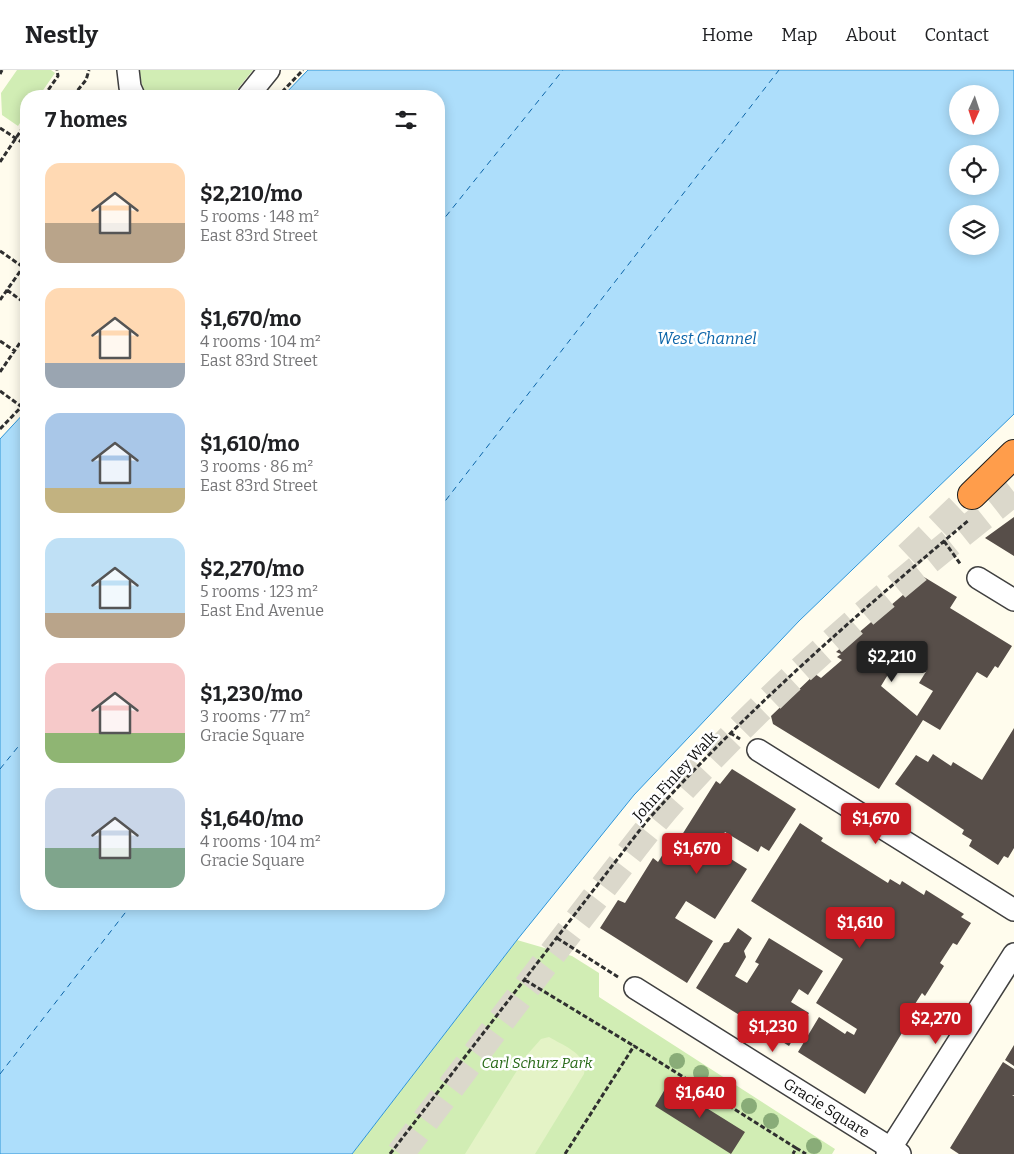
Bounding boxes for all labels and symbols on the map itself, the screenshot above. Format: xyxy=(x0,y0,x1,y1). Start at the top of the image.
north arrow xyxy=(949,85,999,135)
water label: West Channel xyxy=(657,329,757,348)
pin: $2,210 xyxy=(851,640,933,683)
street label: John Finley Walk xyxy=(628,727,721,825)
pin: $1,670 xyxy=(835,802,917,845)
pin: $1,670 xyxy=(656,832,738,875)
pin: $1,610 xyxy=(819,906,901,949)
pin: $2,270 xyxy=(895,1002,977,1045)
pin: $1,230 xyxy=(732,1010,814,1053)
park label: Carl Schurz Park xyxy=(481,1054,593,1072)
street label: Gracie Square xyxy=(780,1074,873,1142)
pin: $1,640 xyxy=(659,1076,741,1119)

